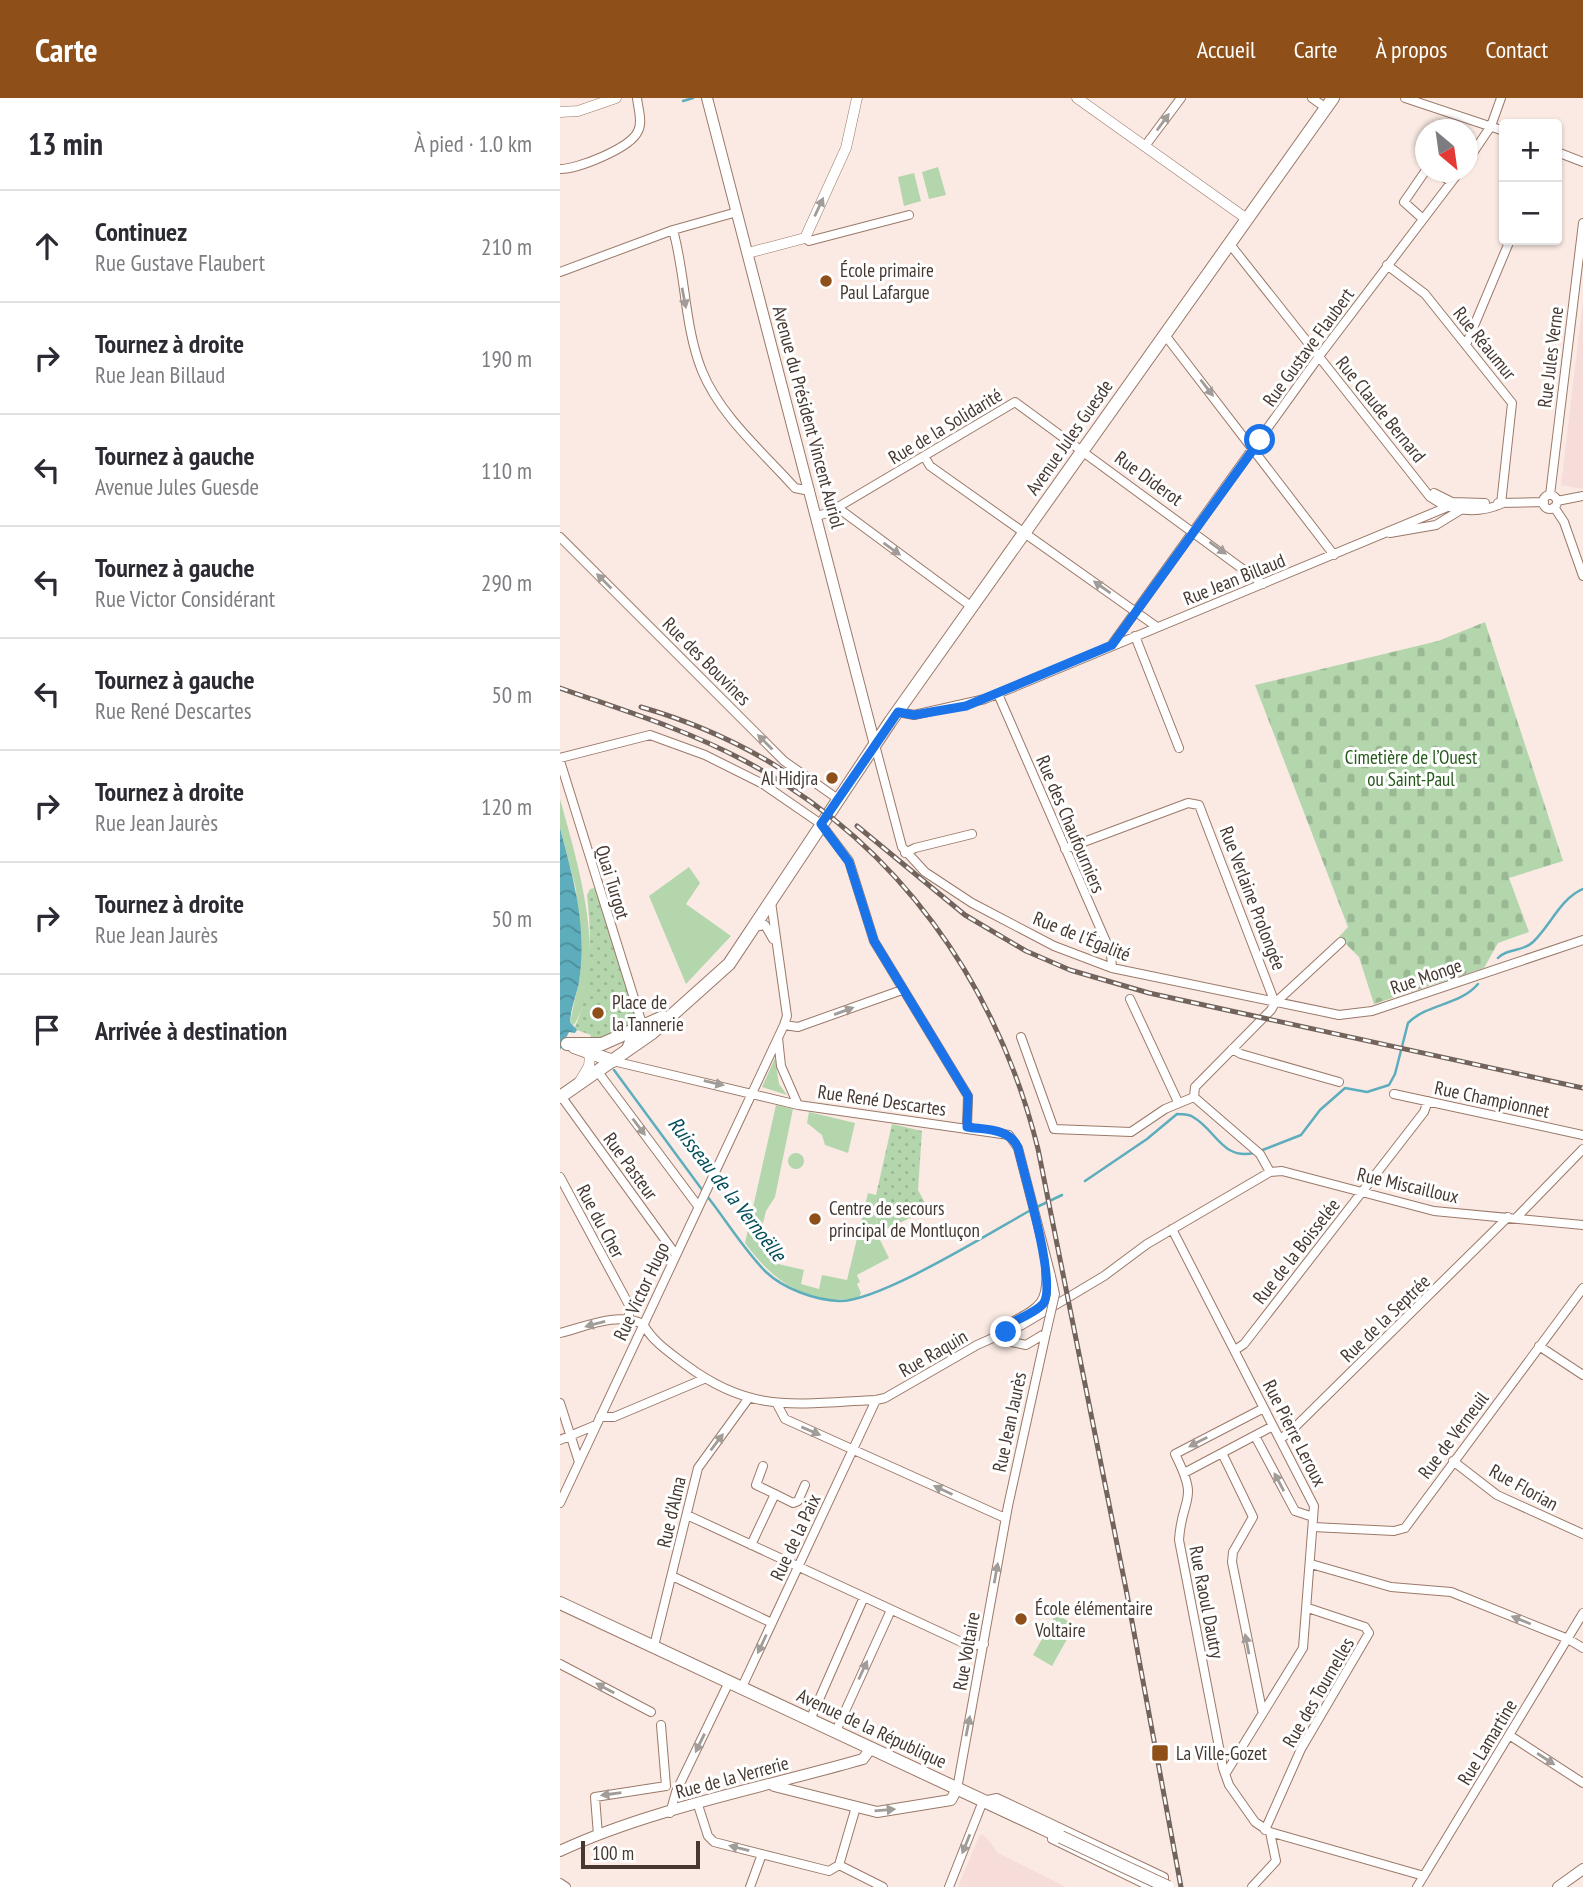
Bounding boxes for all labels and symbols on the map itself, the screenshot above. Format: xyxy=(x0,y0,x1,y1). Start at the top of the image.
one-way arrow xyxy=(1156,113,1170,131)
north arrow xyxy=(1415,119,1478,182)
one-way arrow xyxy=(813,197,825,217)
place label: École primaire Paul Lafargue xyxy=(840,258,934,304)
marker: École primaire Paul Lafargue xyxy=(818,273,834,289)
street label: Rue Gustave Flaubert xyxy=(1257,283,1359,411)
one-way arrow xyxy=(679,287,690,309)
street label: Rue Réaumur xyxy=(1448,302,1522,385)
street label: Avenue du Président Vincent Auriol xyxy=(768,303,850,531)
street label: Rue Jules Verne xyxy=(1532,305,1568,409)
street label: Rue Claude Bernard xyxy=(1331,351,1431,467)
street label: Avenue Jules Guesde xyxy=(1020,374,1118,499)
one-way arrow xyxy=(1200,379,1215,397)
street label: Rue de la Solidarité xyxy=(884,383,1006,469)
route start xyxy=(1244,424,1275,455)
street label: Rue Diderot xyxy=(1110,445,1188,511)
one-way arrow xyxy=(1209,541,1227,555)
one-way arrow xyxy=(883,542,901,556)
street label: Rue Jean Billaud xyxy=(1180,548,1288,610)
one-way arrow xyxy=(597,573,613,590)
one-way arrow xyxy=(1093,580,1111,594)
street label: Rue des Bouvines xyxy=(658,612,756,710)
one-way arrow xyxy=(757,733,774,750)
park label: Cimetière de l’Ouest ou Saint-Paul xyxy=(1345,745,1478,791)
street label: Rue des Chaufourniers xyxy=(1031,752,1111,896)
place label: Al Hidjra xyxy=(761,766,818,790)
marker: Al Hidjra xyxy=(824,770,840,786)
street label: Rue Verlaine Prolongée xyxy=(1215,823,1292,974)
street label: Quai Turgot xyxy=(590,842,636,923)
street label: Rue de l'Égalité xyxy=(1030,906,1134,966)
street label: Rue Monge xyxy=(1387,953,1465,999)
place label: Place de la Tannerie xyxy=(612,990,684,1036)
marker: Place de la Tannerie xyxy=(590,1005,606,1021)
one-way arrow xyxy=(833,1005,854,1016)
street label: Rue Championnet xyxy=(1432,1075,1552,1123)
one-way arrow xyxy=(703,1078,725,1089)
street label: Rue René Descartes xyxy=(816,1079,948,1121)
water label: Ruisseau de la Vernoëlle xyxy=(662,1111,793,1268)
one-way arrow xyxy=(632,1117,646,1136)
street label: Rue Pasteur xyxy=(598,1128,664,1205)
street label: Rue Miscailloux xyxy=(1355,1162,1461,1208)
street label: Rue du Cher xyxy=(572,1180,631,1263)
street label: Rue de la Boisselée xyxy=(1247,1193,1345,1309)
place label: Centre de secours principal de Montluçon xyxy=(829,1196,980,1242)
marker: Centre de secours principal de Montluçon xyxy=(807,1211,823,1227)
street label: Rue Victor Hugo xyxy=(608,1238,674,1344)
street label: Rue de la Septrée xyxy=(1335,1269,1435,1367)
route end xyxy=(990,1316,1021,1347)
one-way arrow xyxy=(583,1319,605,1330)
street label: Rue Raquin xyxy=(895,1324,971,1382)
street label: Rue Jean Jaurès xyxy=(987,1370,1031,1474)
street label: Rue Pierre Leroux xyxy=(1258,1376,1332,1490)
street label: Rue de Verneuil xyxy=(1412,1386,1494,1483)
one-way arrow xyxy=(801,1425,821,1437)
one-way arrow xyxy=(710,1433,724,1451)
one-way arrow xyxy=(1188,1437,1208,1448)
street label: Rue Florian xyxy=(1485,1458,1563,1516)
one-way arrow xyxy=(1274,1472,1286,1492)
street label: Rue d'Alma xyxy=(651,1474,691,1550)
one-way arrow xyxy=(933,1484,953,1496)
street label: Rue de la Paix xyxy=(764,1490,826,1584)
street label: Rue Raoul Dautry xyxy=(1184,1544,1230,1661)
one-way arrow xyxy=(991,1562,1002,1584)
place label: École élémentaire Voltaire xyxy=(1034,1596,1153,1642)
street label: Rue Voltaire xyxy=(947,1610,985,1692)
marker: École élémentaire Voltaire xyxy=(1013,1611,1029,1627)
one-way arrow xyxy=(1510,1615,1531,1626)
one-way arrow xyxy=(1241,1633,1252,1655)
street label: Rue des Tournelles xyxy=(1277,1633,1359,1751)
one-way arrow xyxy=(756,1634,768,1654)
one-way arrow xyxy=(858,1660,869,1681)
one-way arrow xyxy=(595,1682,615,1694)
street label: Avenue de la République xyxy=(793,1683,951,1773)
street label: Rue Lamartine xyxy=(1452,1695,1522,1789)
one-way arrow xyxy=(963,1715,974,1737)
one-way arrow xyxy=(694,1733,706,1753)
place label: La Ville-Gozet xyxy=(1176,1741,1268,1765)
marker: La Ville-Gozet xyxy=(1150,1743,1170,1763)
street label: Rue de la Verrerie xyxy=(673,1750,791,1804)
one-way arrow xyxy=(1536,1752,1556,1765)
one-way arrow xyxy=(600,1789,622,1800)
one-way arrow xyxy=(874,1804,896,1815)
one-way arrow xyxy=(961,1833,972,1854)
scale bar xyxy=(581,1838,700,1870)
one-way arrow xyxy=(728,1842,750,1853)

